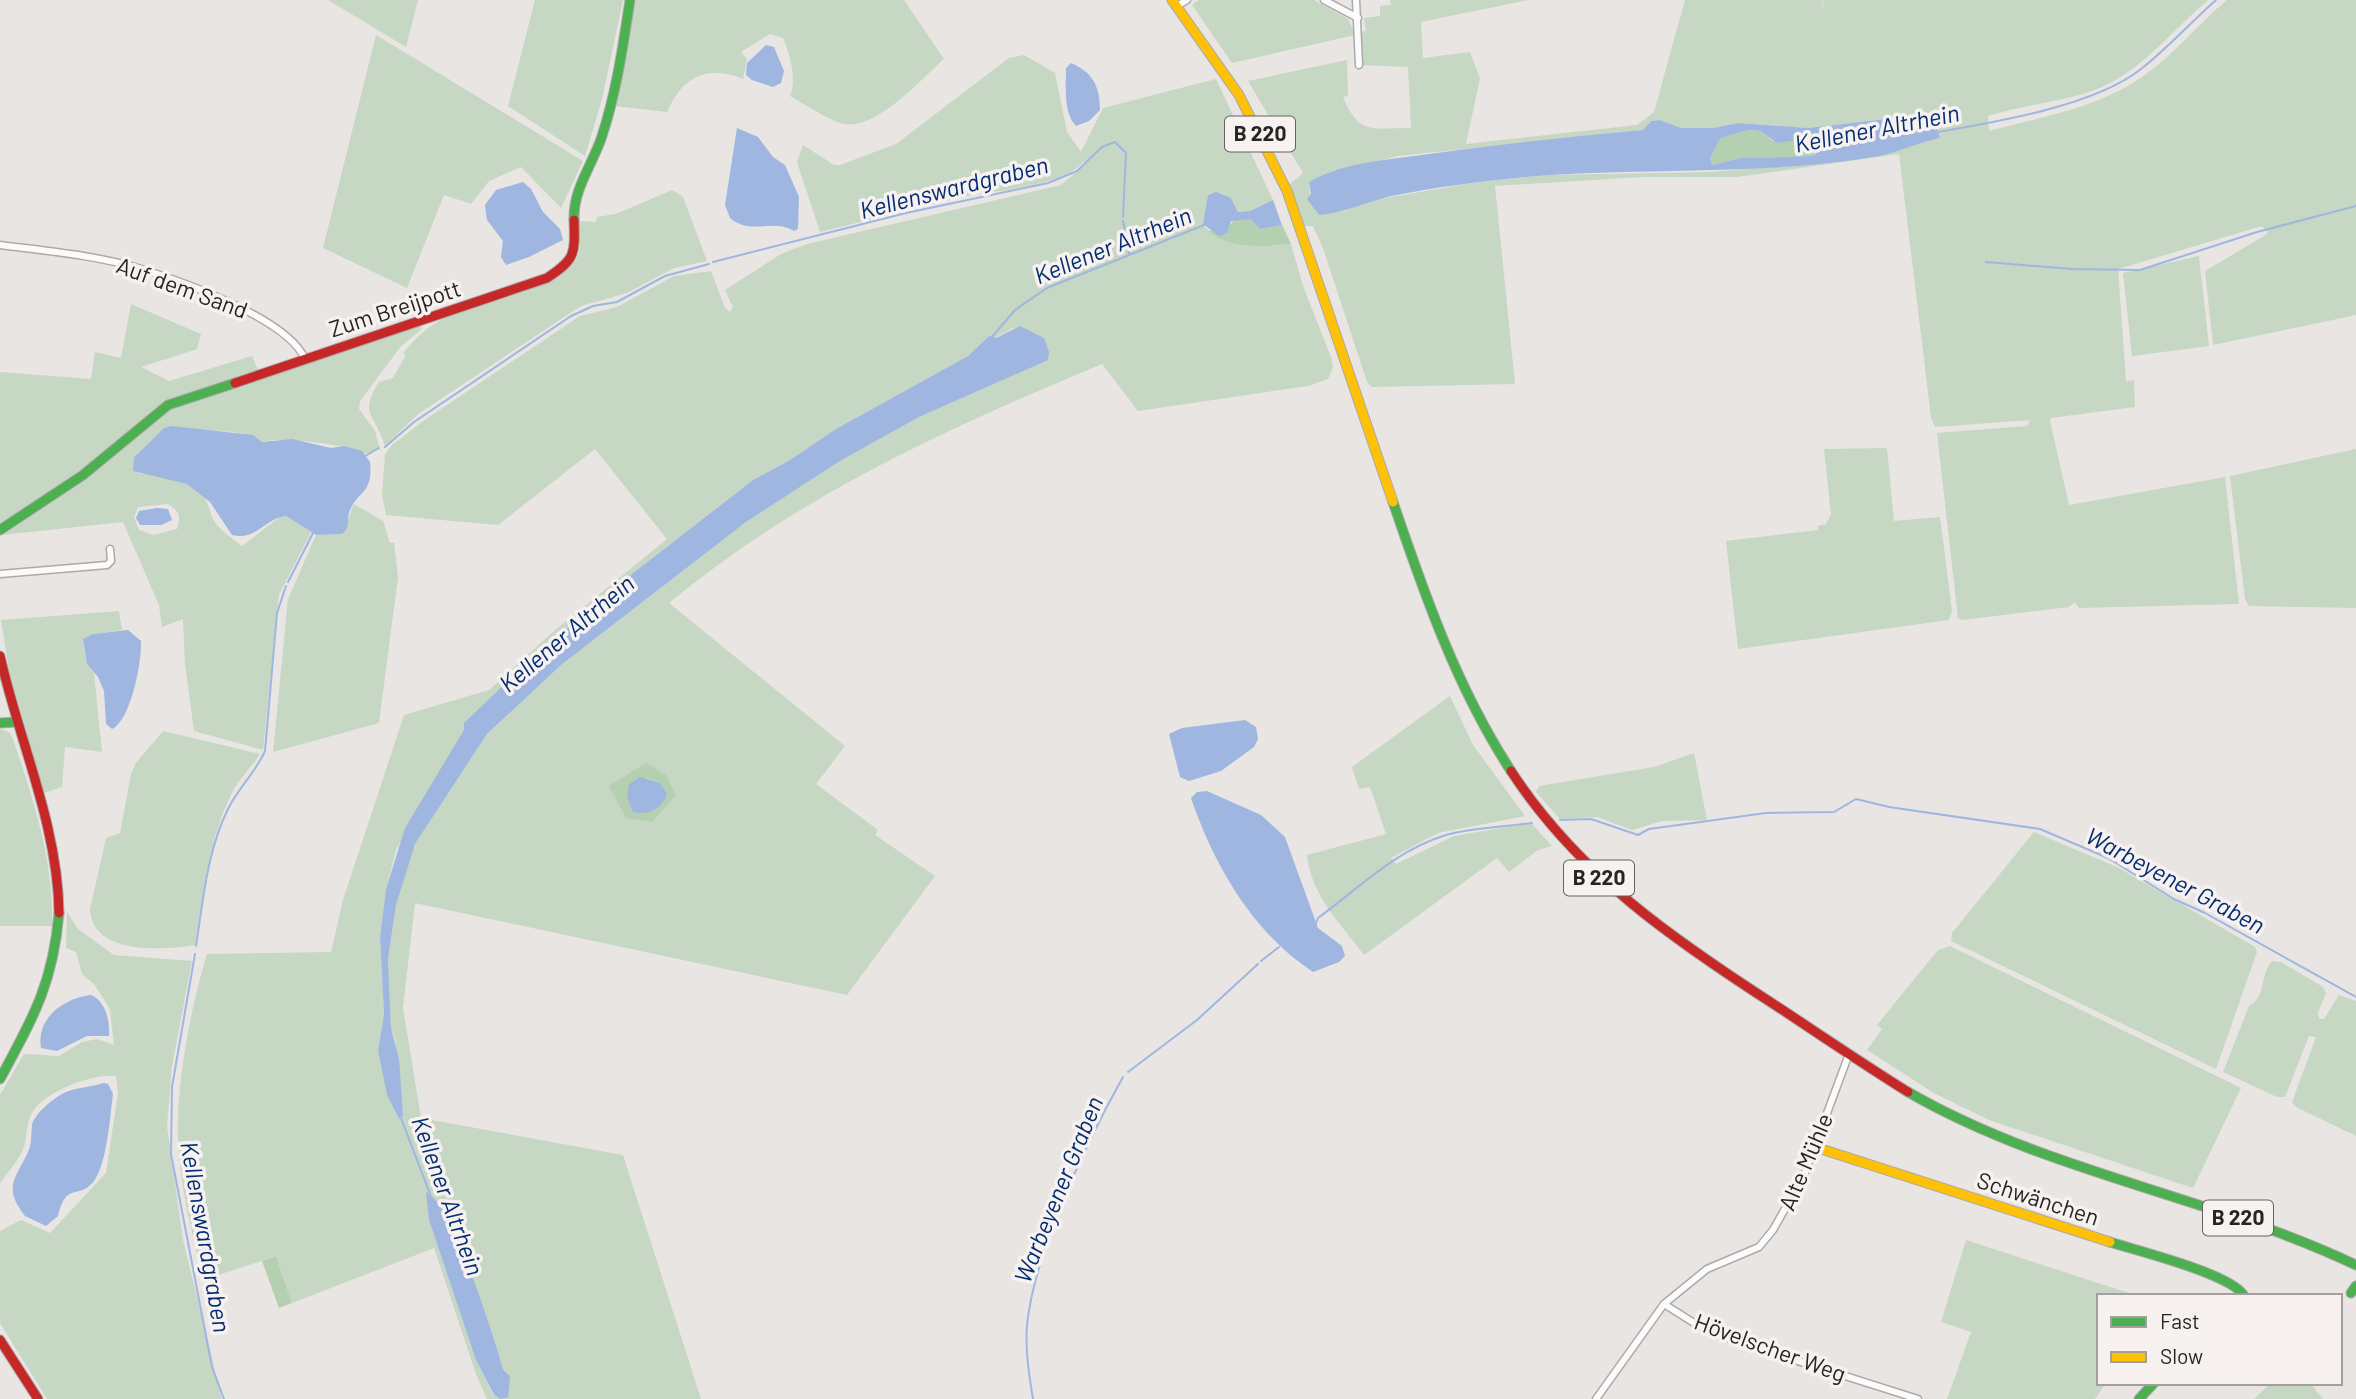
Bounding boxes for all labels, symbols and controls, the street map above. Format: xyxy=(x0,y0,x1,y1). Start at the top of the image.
water label: Kellener Altrhein xyxy=(1792,97,1961,158)
road number: B 220 xyxy=(1225,116,1295,152)
water label: Kellenswardgraben xyxy=(856,149,1051,224)
water label: Kellener Altrhein xyxy=(1030,200,1195,289)
street label: Auf dem Sand xyxy=(113,250,252,324)
street label: Zum Breijpott xyxy=(325,274,464,342)
water label: Kellener Altrhein xyxy=(493,568,639,698)
water label: Warbeyener Graben xyxy=(2081,820,2270,939)
road number: B 220 xyxy=(1564,860,1634,896)
water label: Warbeyener Graben xyxy=(1007,1092,1108,1287)
street label: Alte Mühle xyxy=(1772,1109,1838,1214)
water label: Kellener Altrhein xyxy=(406,1112,491,1279)
water label: Kellenswardgraben xyxy=(175,1139,238,1334)
street label: Schwänchen xyxy=(1974,1165,2103,1231)
road number: B 220 xyxy=(2203,1200,2273,1236)
legend xyxy=(2097,1294,2342,1385)
street label: Hövelscher Weg xyxy=(1691,1307,1850,1387)
text: Fast xyxy=(2160,1308,2200,1333)
text: Slow xyxy=(2160,1343,2203,1368)

